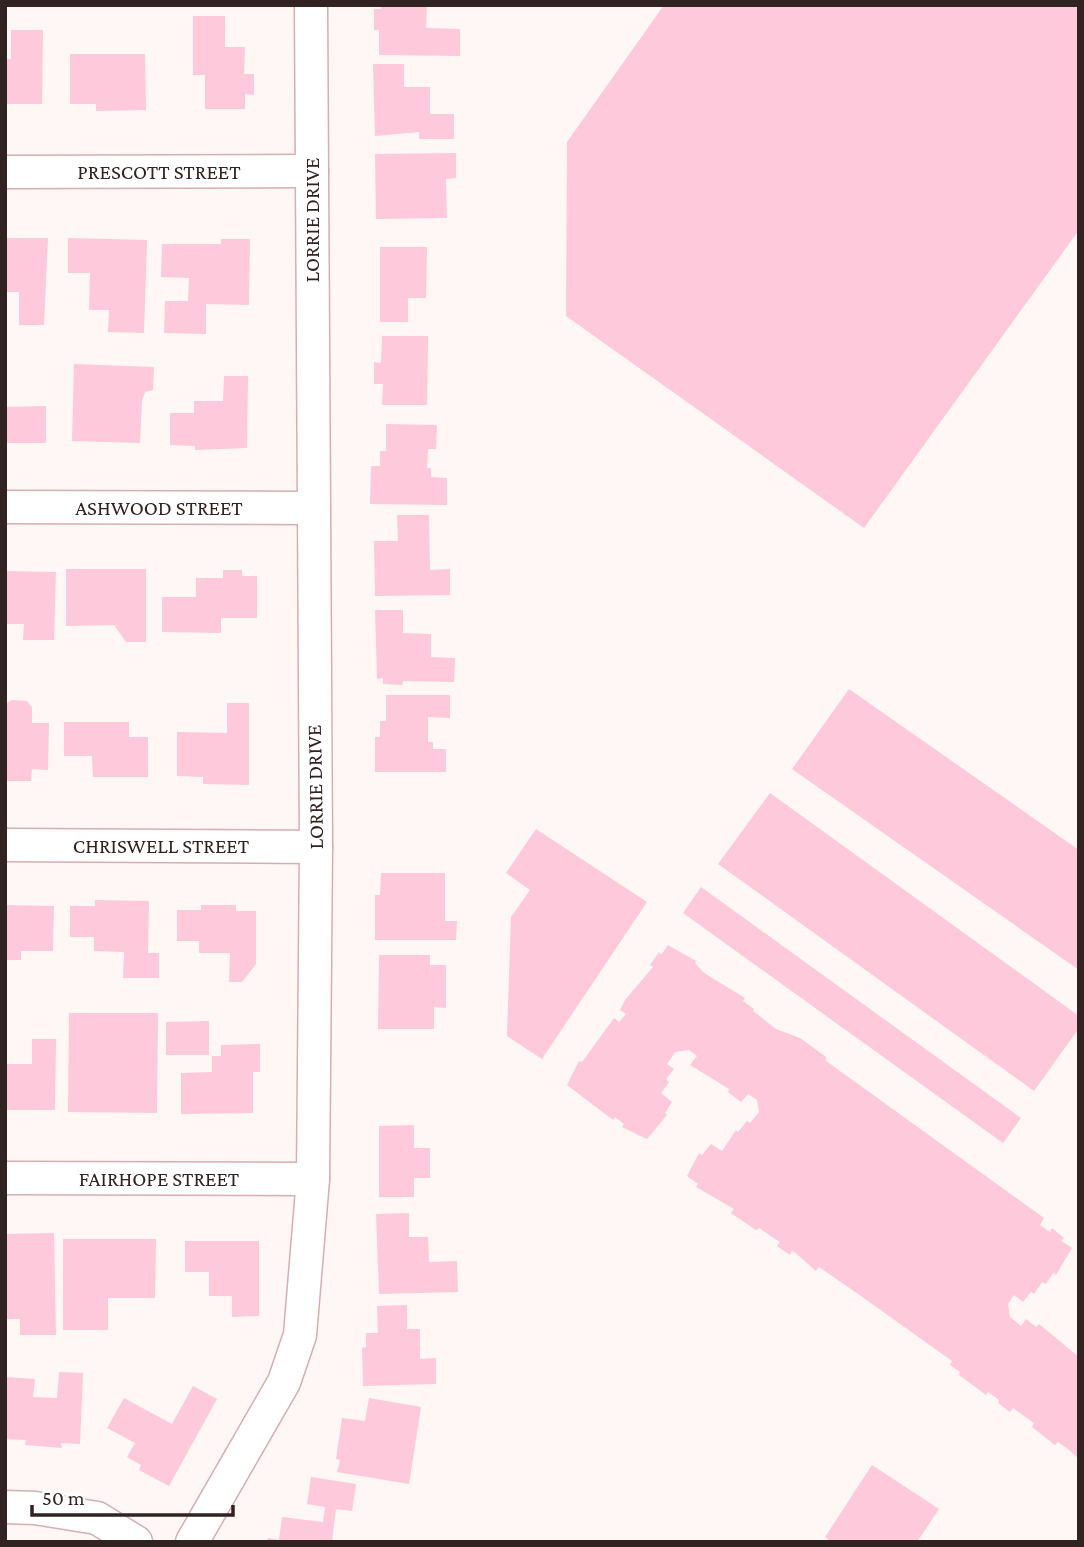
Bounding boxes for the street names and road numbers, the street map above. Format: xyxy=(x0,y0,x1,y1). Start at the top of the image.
street label: LORRIE DRIVE xyxy=(300,158,324,282)
street label: PRESCOTT STREET xyxy=(77,160,241,184)
street label: ASHWOOD STREET xyxy=(75,496,243,520)
street label: LORRIE DRIVE xyxy=(302,724,328,850)
street label: CHRISWELL STREET xyxy=(73,834,250,858)
street label: FAIRHOPE STREET xyxy=(79,1167,240,1191)

